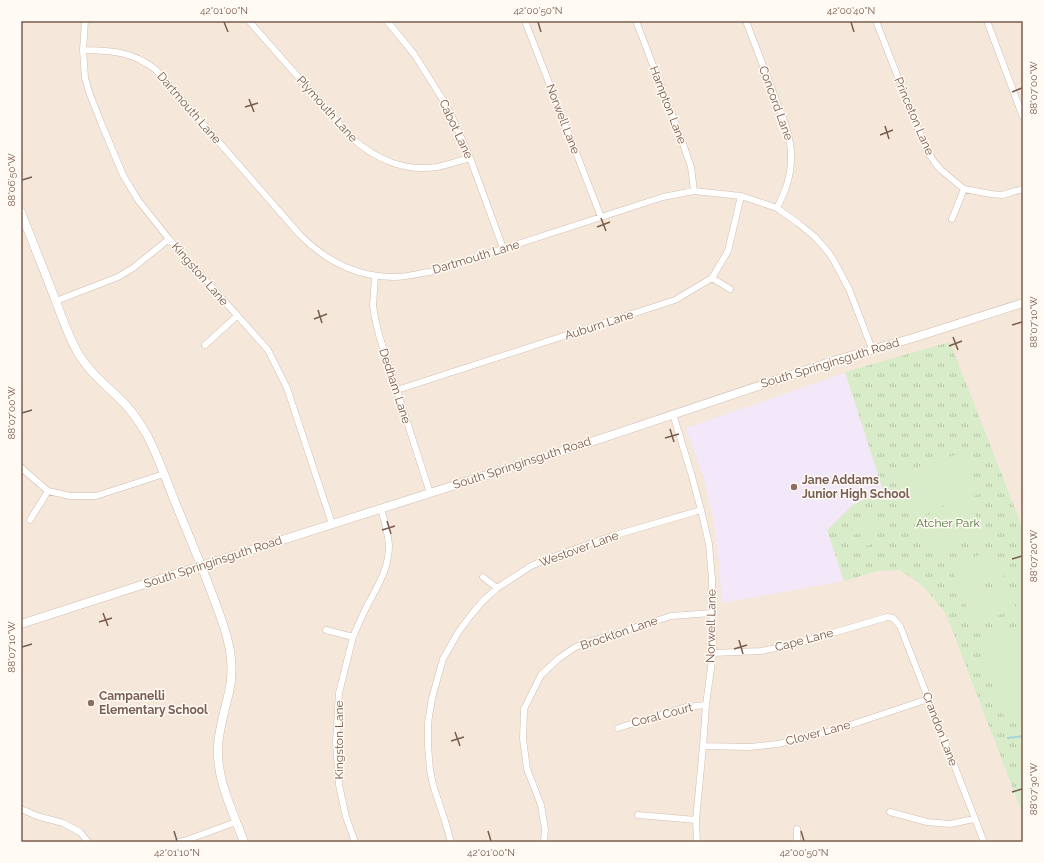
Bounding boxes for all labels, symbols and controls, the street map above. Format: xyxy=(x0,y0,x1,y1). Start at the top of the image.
text: 42°01'00"N xyxy=(200,5,248,16)
text: 42°00'50"N xyxy=(513,5,563,16)
text: 42°00'40"N xyxy=(827,5,875,16)
text: 88°07'00"W xyxy=(1028,61,1039,115)
street label: Hampton Lane xyxy=(647,64,689,146)
street label: Concord Lane xyxy=(756,64,796,142)
street label: Dartmouth Lane xyxy=(154,69,224,147)
street label: Plymouth Lane xyxy=(294,73,360,145)
street label: Princeton Lane xyxy=(891,75,937,157)
street label: Norwell Lane xyxy=(543,82,583,156)
street label: Cabot Lane xyxy=(436,97,476,161)
text: 88°06'50"W xyxy=(6,153,17,207)
street label: Dartmouth Lane xyxy=(431,237,521,277)
street label: Kingston Lane xyxy=(169,240,231,308)
text: 88°07'10"W xyxy=(1028,296,1039,348)
street label: Auburn Lane xyxy=(563,307,635,343)
street label: South Springinsguth Road xyxy=(759,335,901,391)
street label: Dedham Lane xyxy=(376,347,414,425)
text: 88°07'00"W xyxy=(6,386,17,440)
street label: South Springinsguth Road xyxy=(451,434,593,492)
place label: Jane Addams Junior High School xyxy=(802,473,910,501)
marker: Jane Addams Junior High School xyxy=(789,482,799,492)
park label: Atcher Park xyxy=(916,516,981,530)
street label: Westover Lane xyxy=(538,528,620,570)
text: 88°07'20"W xyxy=(1028,529,1039,582)
street label: South Springinsguth Road xyxy=(142,533,284,591)
street label: Norwell Lane xyxy=(703,589,719,663)
street label: Brockton Lane xyxy=(579,613,659,653)
text: 88°07'10"W xyxy=(6,621,17,673)
street label: Cape Lane xyxy=(773,625,835,655)
place label: Campanelli Elementary School xyxy=(99,689,208,717)
street label: Crandon Lane xyxy=(919,690,961,768)
marker: Campanelli Elementary School xyxy=(86,698,96,708)
street label: Kingston Lane xyxy=(332,700,346,780)
street label: Coral Court xyxy=(630,700,694,730)
street label: Clover Lane xyxy=(784,718,852,748)
text: 88°07'30"W xyxy=(1028,762,1039,815)
text: 42°01'10"N xyxy=(154,847,200,858)
text: 42°01'00"N xyxy=(467,847,515,858)
text: 42°00'50"N xyxy=(779,847,829,858)

